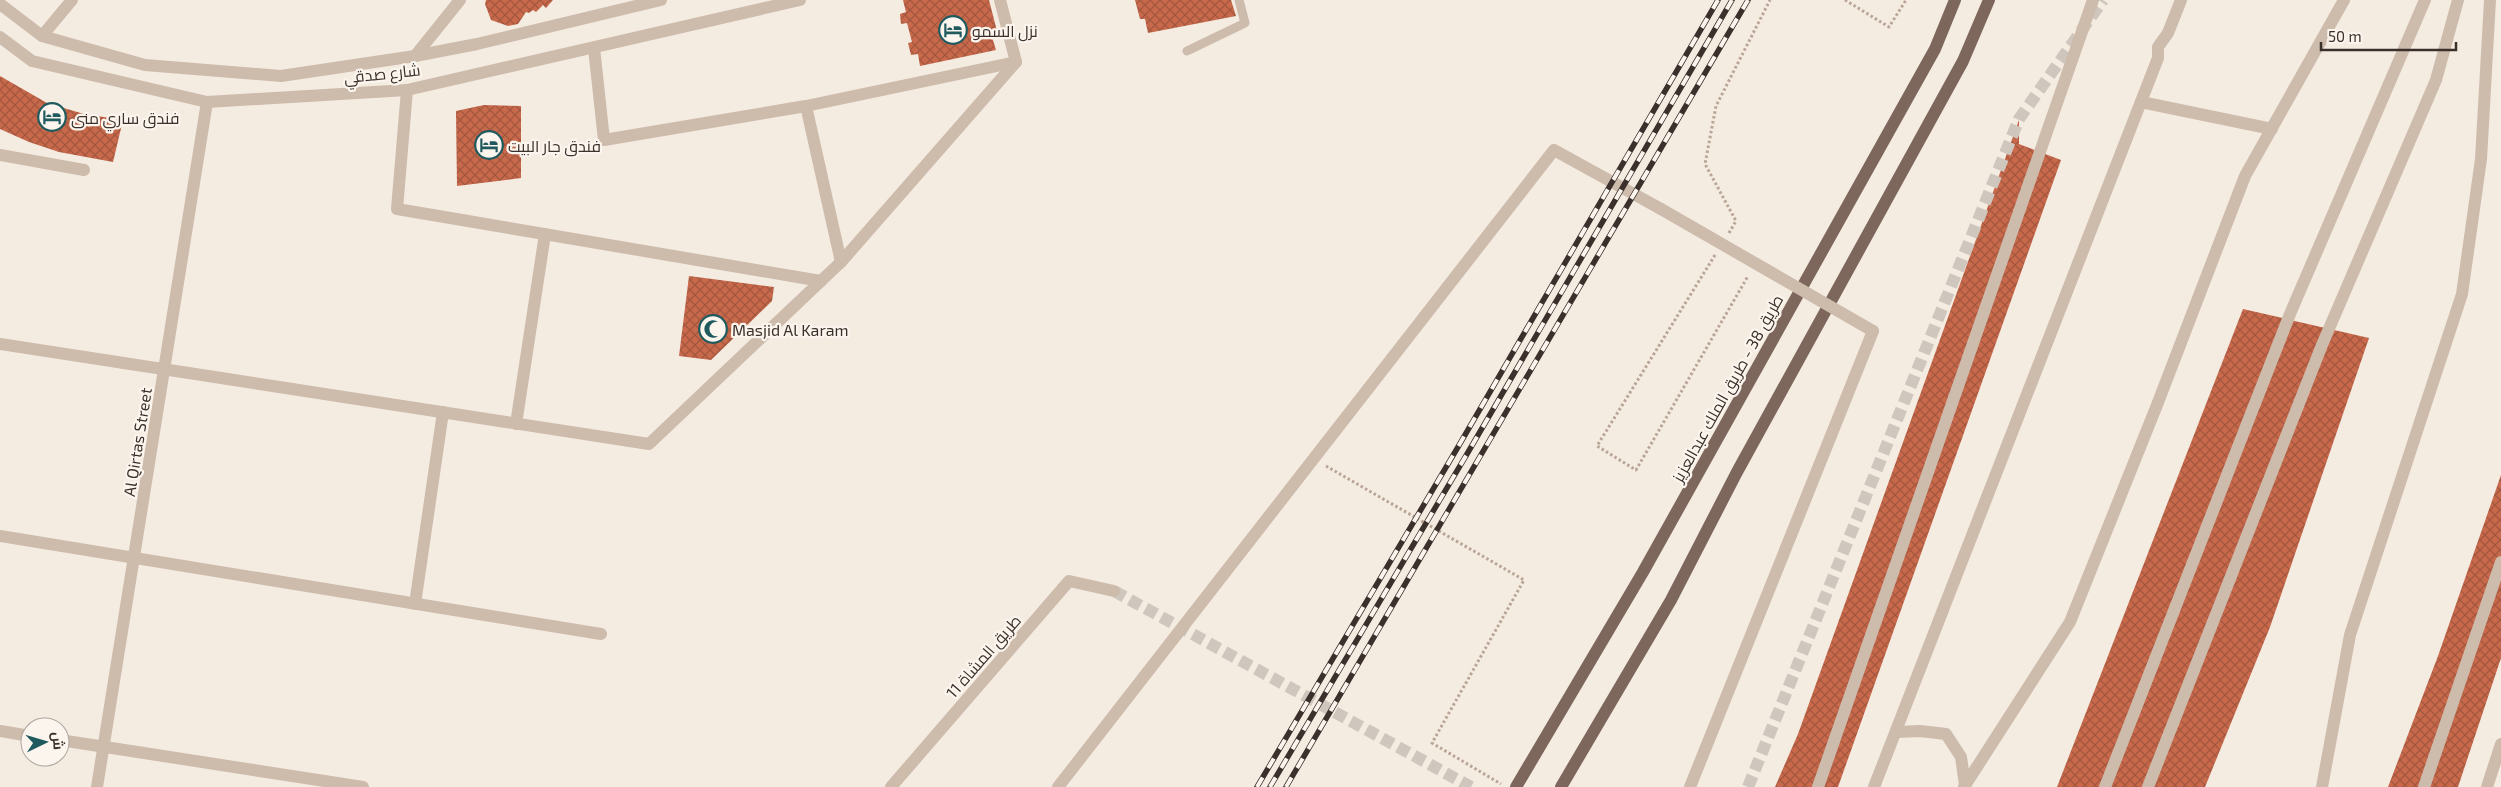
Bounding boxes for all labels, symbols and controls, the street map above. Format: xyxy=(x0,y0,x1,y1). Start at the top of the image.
hotel icon: نزل السمو xyxy=(938,15,968,45)
scale bar xyxy=(2321,20,2456,52)
place label: نزل السمو xyxy=(972,21,1038,42)
text: 50 m xyxy=(2328,27,2362,45)
street label: شارع صدقي xyxy=(343,60,422,91)
hotel icon: فندق ساري منى xyxy=(37,102,67,132)
place label: فندق ساري منى xyxy=(71,108,179,132)
hotel icon: فندق جار البيت xyxy=(474,130,504,160)
place label: فندق جار البيت xyxy=(508,136,601,157)
street label: طريق 38 - طريق الملك عبدالعزيز xyxy=(1667,291,1788,487)
mosque icon: Masjid Al Karam xyxy=(698,314,728,344)
place label: Masjid Al Karam xyxy=(732,320,849,340)
street label: Al Qirtas Street xyxy=(119,386,156,498)
street label: طريق المشاة 11 xyxy=(942,611,1026,703)
north arrow xyxy=(20,717,70,767)
text: ش xyxy=(48,731,68,751)

